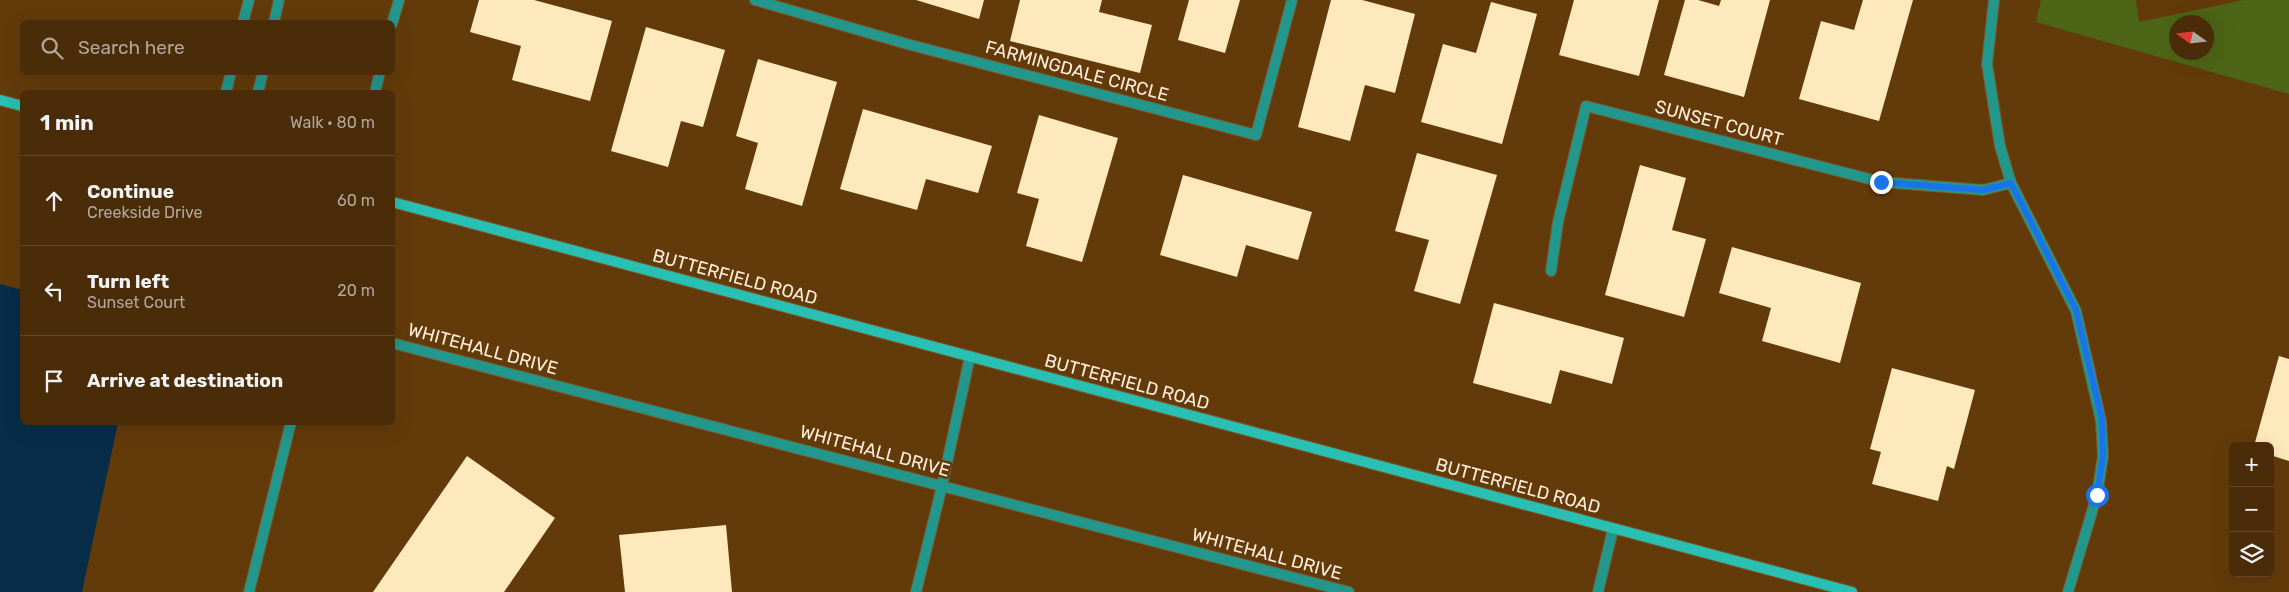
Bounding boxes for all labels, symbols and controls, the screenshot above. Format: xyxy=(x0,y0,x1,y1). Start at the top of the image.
north arrow xyxy=(2169,15,2214,60)
search box xyxy=(20,20,395,75)
icon: search xyxy=(38,34,66,62)
text: Search here xyxy=(78,36,185,59)
street label: FARMINGDALE CIRCLE xyxy=(983,36,1171,106)
street label: SUNSET COURT xyxy=(1653,95,1785,151)
text: 1 min xyxy=(40,110,94,135)
text: Walk · 80 m xyxy=(290,113,375,132)
route end xyxy=(1870,171,1893,194)
text: Continue xyxy=(87,180,174,203)
icon: ahead xyxy=(40,187,68,215)
text: 60 m xyxy=(337,191,375,210)
text: Creekside Drive xyxy=(87,203,203,222)
street label: BUTTERFIELD ROAD xyxy=(650,244,820,310)
text: Turn left xyxy=(87,270,169,293)
icon: left xyxy=(40,277,68,305)
text: 20 m xyxy=(337,281,375,300)
text: Sunset Court xyxy=(87,293,185,312)
street label: WHITEHALL DRIVE xyxy=(406,318,560,380)
street label: BUTTERFIELD ROAD xyxy=(1042,349,1212,415)
icon: arrive xyxy=(40,367,68,395)
text: Arrive at destination xyxy=(87,369,283,392)
street label: WHITEHALL DRIVE xyxy=(798,420,952,482)
map controls xyxy=(2229,442,2274,577)
button: + xyxy=(2229,442,2274,487)
street label: BUTTERFIELD ROAD xyxy=(1433,453,1603,519)
route start xyxy=(2086,484,2109,507)
button: − xyxy=(2229,487,2274,532)
street label: WHITEHALL DRIVE xyxy=(1190,523,1344,585)
button: layers xyxy=(2229,532,2274,577)

